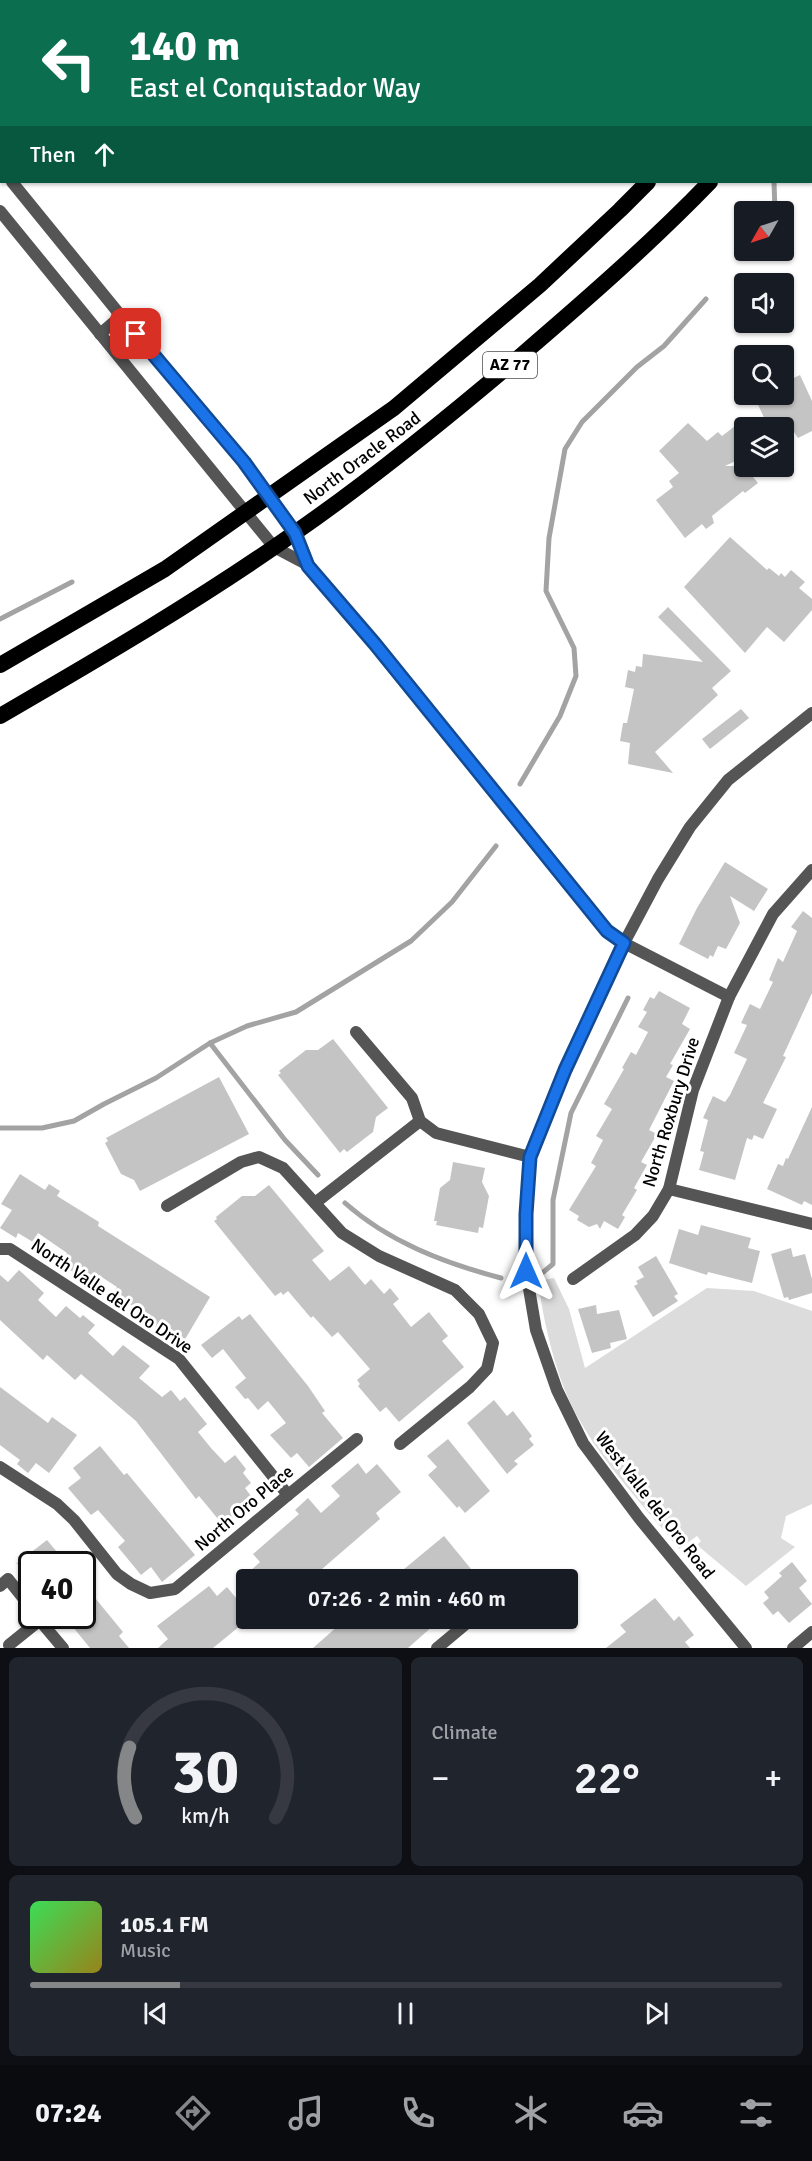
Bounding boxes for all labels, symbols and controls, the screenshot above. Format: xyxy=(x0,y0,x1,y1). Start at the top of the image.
text: 140 m xyxy=(129,21,240,72)
icon: left xyxy=(30,24,108,102)
text: East el Conquistador Way xyxy=(129,72,421,105)
icon: ahead xyxy=(88,138,121,171)
text: Then xyxy=(30,141,76,168)
north arrow xyxy=(734,201,794,261)
map controls xyxy=(734,201,794,477)
button: sound xyxy=(734,273,794,333)
pin xyxy=(110,308,161,359)
icon: arrive xyxy=(119,317,152,350)
button: search xyxy=(734,345,794,405)
road number: AZ 77 xyxy=(483,352,537,378)
street label: North Oracle Road xyxy=(299,407,425,509)
button: layers xyxy=(734,417,794,477)
street label: North Roxbury Drive xyxy=(638,1034,704,1190)
street label: North Valle del Oro Drive xyxy=(27,1234,197,1358)
position arrow xyxy=(494,1239,558,1303)
street label: West Valle del Oro Road xyxy=(590,1427,720,1583)
street label: North Oro Place xyxy=(190,1460,298,1556)
speed limit sign: 40 xyxy=(18,1551,96,1629)
text: 07:26 · 2 min · 460 m xyxy=(308,1585,506,1612)
text: Climate xyxy=(432,1720,497,1745)
text: 30 xyxy=(172,1733,239,1810)
text: 22° xyxy=(574,1751,640,1806)
text: − xyxy=(432,1758,449,1799)
text: + xyxy=(764,1758,782,1799)
text: km/h xyxy=(181,1804,230,1830)
text: 105.1 FM xyxy=(120,1911,209,1938)
text: Music xyxy=(120,1938,171,1963)
icon: previous xyxy=(139,1997,172,2030)
icon: pause xyxy=(389,1997,422,2030)
icon: next xyxy=(640,1997,673,2030)
icon: directions xyxy=(172,2092,214,2134)
icon: music xyxy=(285,2092,327,2134)
icon: phone xyxy=(397,2092,439,2134)
icon: climate xyxy=(510,2092,552,2134)
icon: car xyxy=(622,2092,664,2134)
icon: filters xyxy=(735,2092,777,2134)
text: 07:24 xyxy=(35,2097,102,2130)

